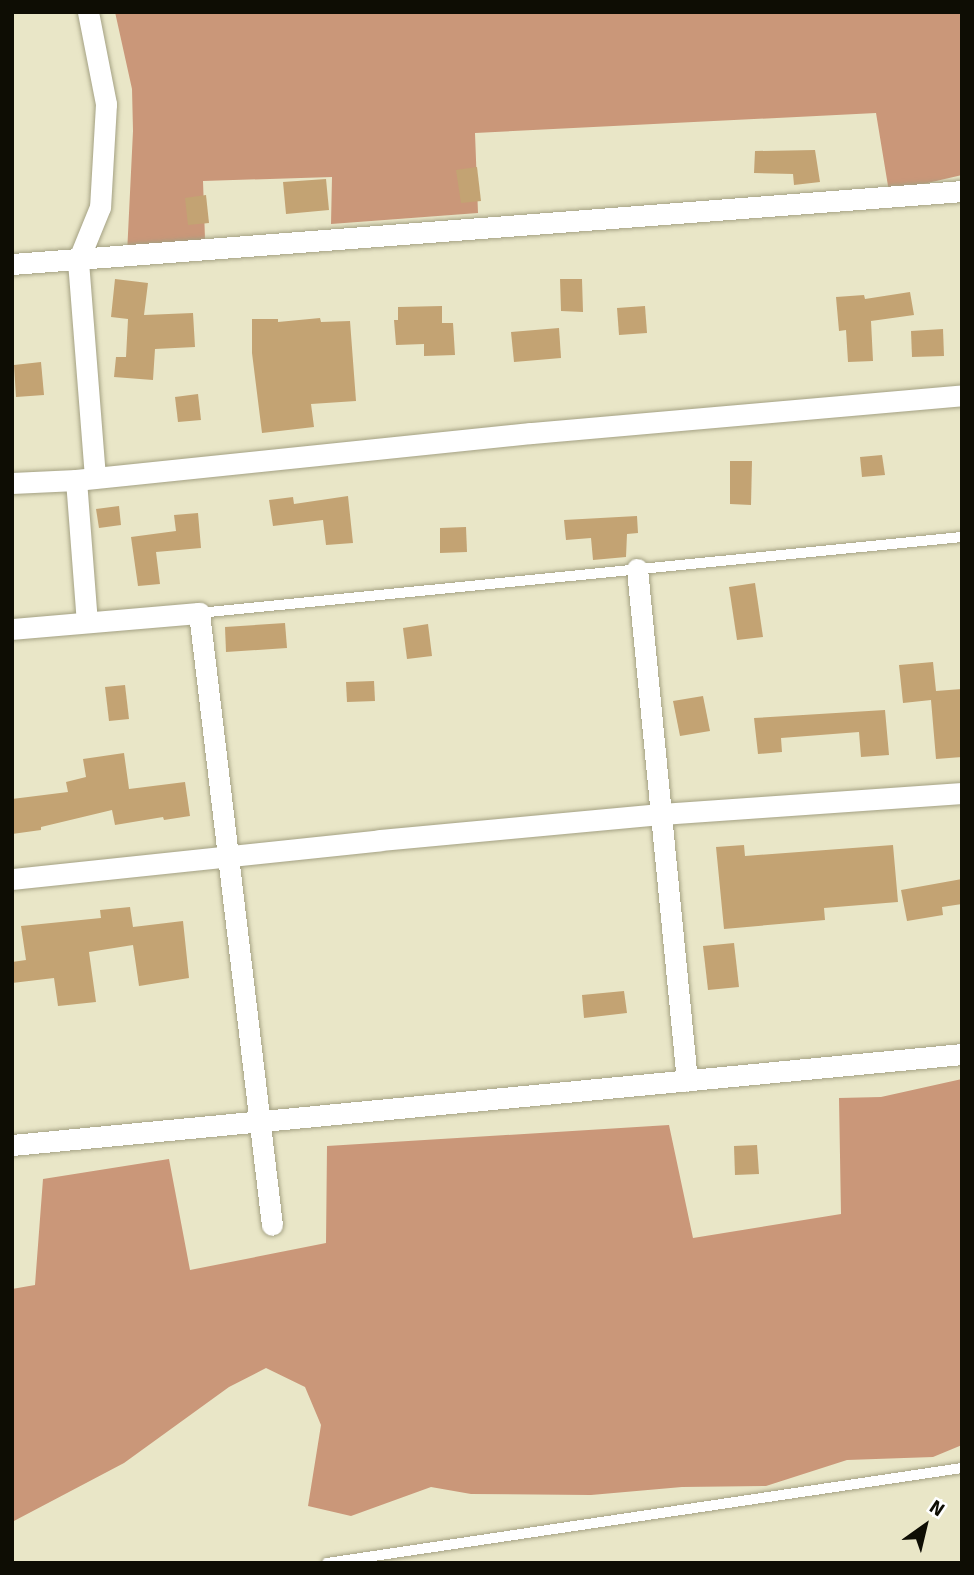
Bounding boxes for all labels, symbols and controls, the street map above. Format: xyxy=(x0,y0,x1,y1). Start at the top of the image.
north arrow xyxy=(890,1491,960,1561)
text: N xyxy=(925,1495,949,1522)

